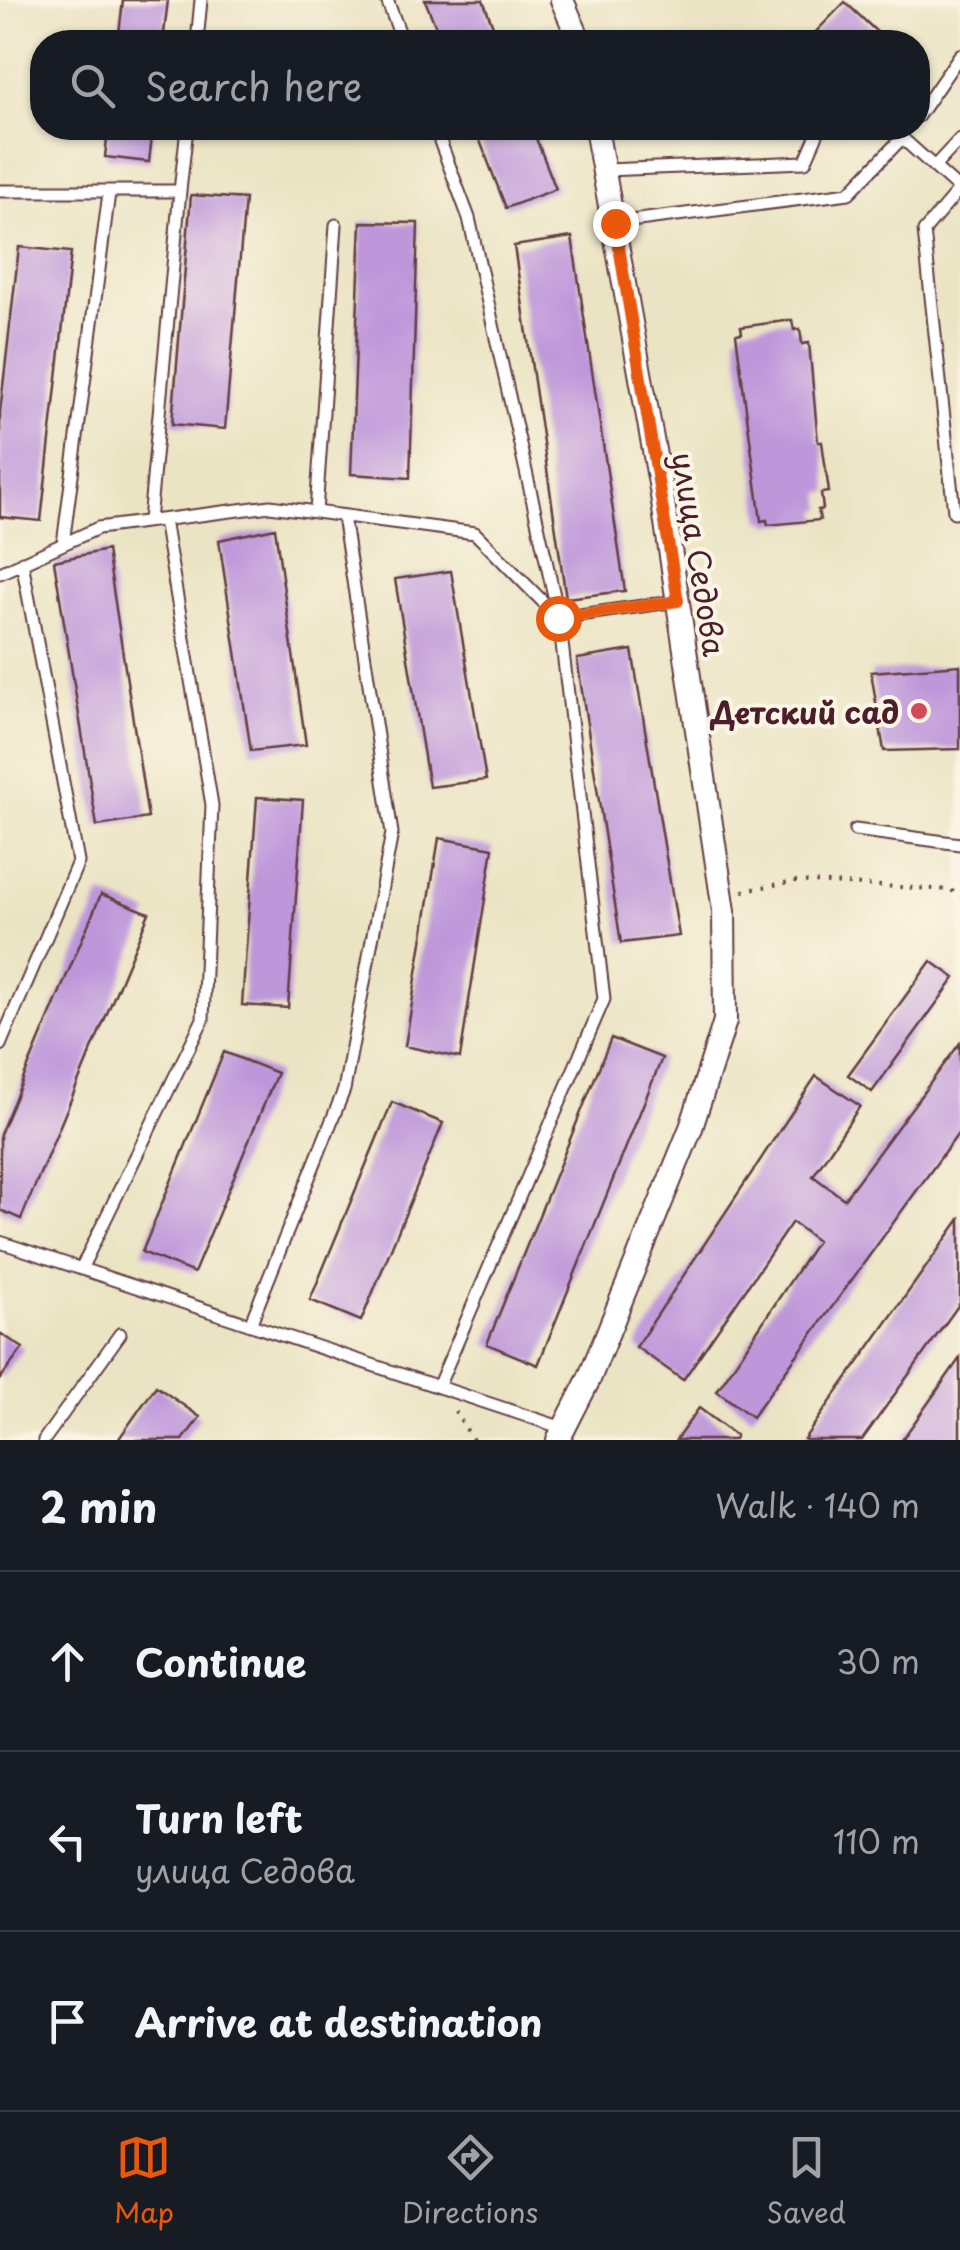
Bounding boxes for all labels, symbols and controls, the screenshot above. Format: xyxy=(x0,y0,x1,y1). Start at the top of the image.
search box xyxy=(30,30,930,140)
text: Search here xyxy=(145,57,362,114)
icon: search xyxy=(65,58,120,113)
route end xyxy=(593,201,639,247)
street label: улица Седова xyxy=(662,449,738,660)
route start xyxy=(536,596,582,642)
place label: Детский сад xyxy=(710,689,899,734)
marker: Детский сад xyxy=(908,700,930,722)
text: 2 min xyxy=(40,1474,157,1537)
text: Walk · 140 m xyxy=(715,1481,920,1529)
text: Continue xyxy=(135,1633,306,1690)
icon: ahead xyxy=(40,1634,95,1689)
text: 30 m xyxy=(836,1637,920,1685)
text: Turn left xyxy=(135,1789,303,1846)
icon: left xyxy=(40,1814,95,1869)
text: 110 m xyxy=(833,1817,920,1865)
text: улица Седова xyxy=(135,1846,355,1894)
text: Arrive at destination xyxy=(135,1993,543,2050)
icon: arrive xyxy=(40,1994,95,2049)
tab: Map xyxy=(114,2130,174,2233)
tab: Directions xyxy=(402,2130,538,2233)
tab: Saved xyxy=(766,2130,846,2233)

